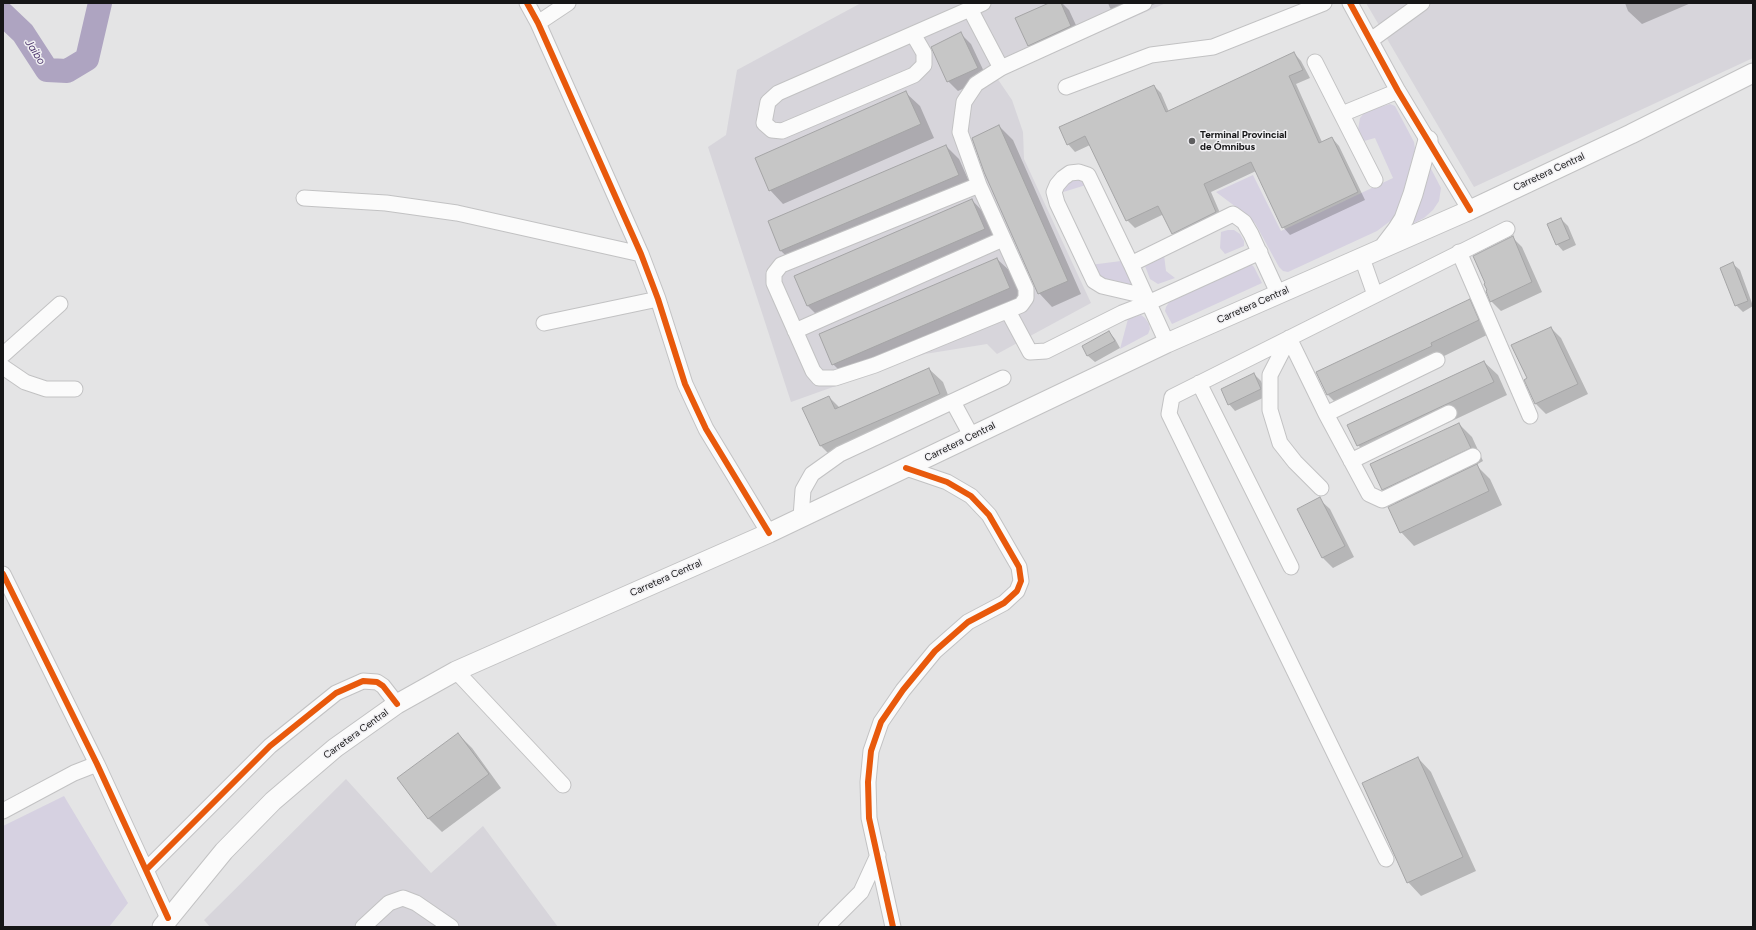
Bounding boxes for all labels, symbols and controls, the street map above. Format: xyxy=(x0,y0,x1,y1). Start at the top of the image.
water label: Jaibo xyxy=(22,37,48,67)
place label: Terminal Provincial de Ómnibus xyxy=(1200,129,1287,152)
marker: Terminal Provincial de Ómnibus xyxy=(1187,136,1197,146)
street label: Carretera Central xyxy=(1511,150,1587,194)
street label: Carretera Central xyxy=(1215,284,1291,326)
street label: Carretera Central xyxy=(923,420,997,464)
street label: Carretera Central xyxy=(628,557,704,599)
street label: Carretera Central xyxy=(321,706,391,762)

